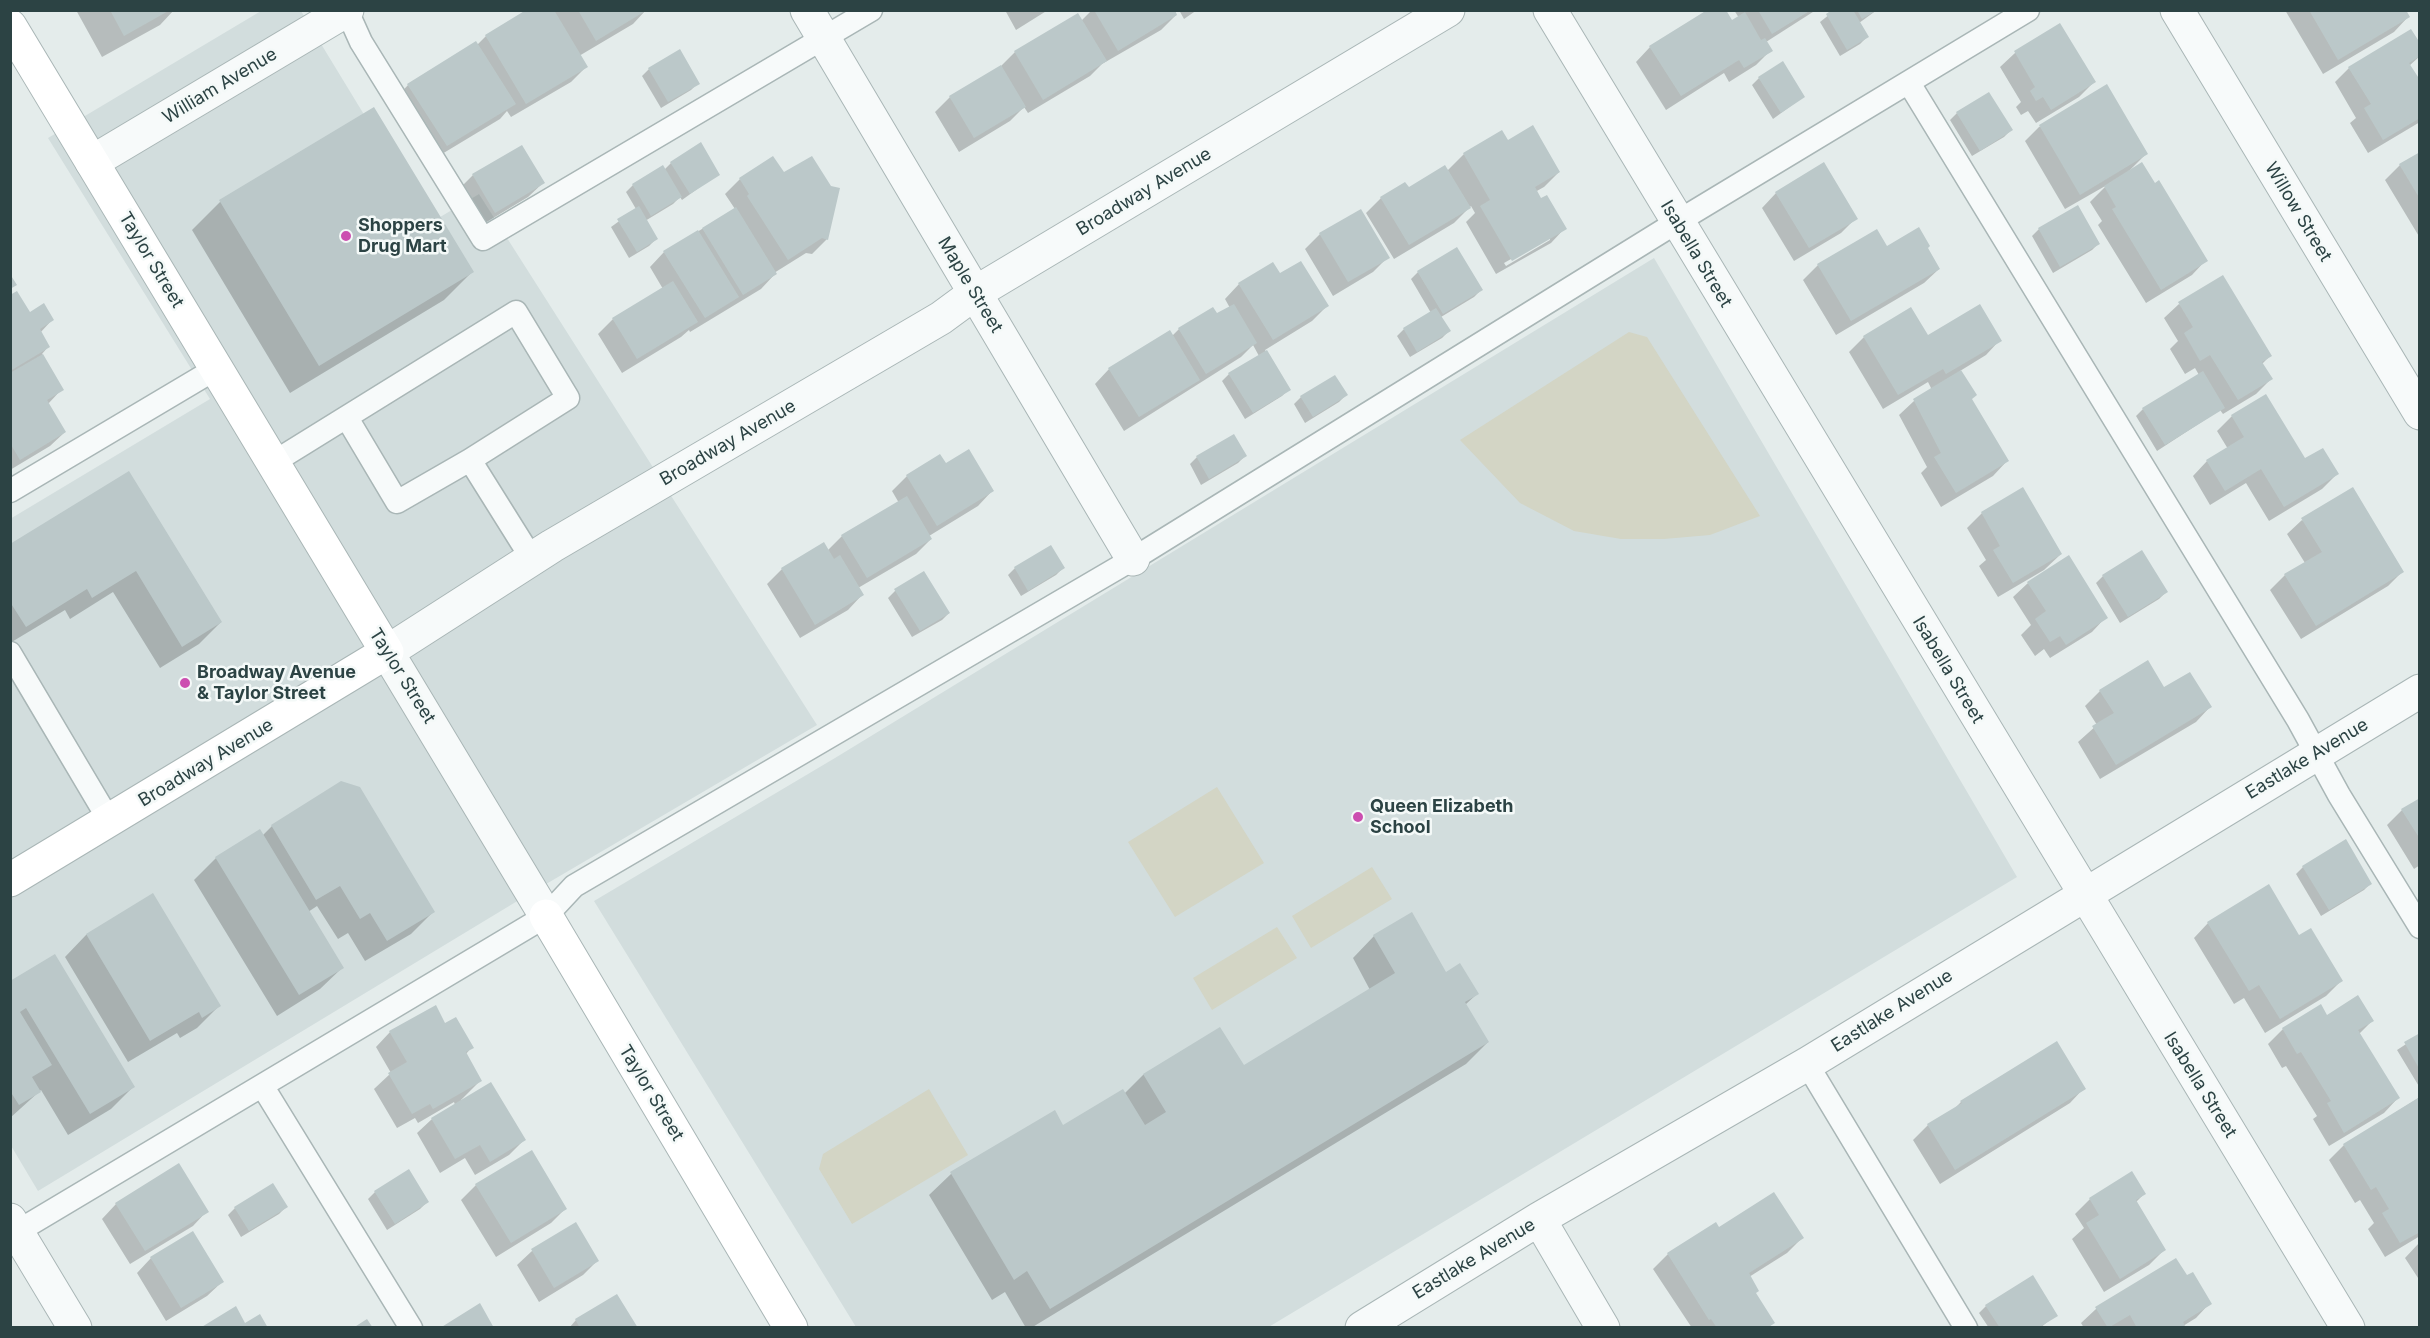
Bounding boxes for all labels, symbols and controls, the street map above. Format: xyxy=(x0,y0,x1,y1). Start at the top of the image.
street label: William Avenue xyxy=(159,43,281,129)
street label: Broadway Avenue xyxy=(1073,143,1215,241)
street label: Willow Street xyxy=(2260,158,2336,266)
street label: Isabella Street xyxy=(1656,197,1736,311)
street label: Taylor Street xyxy=(114,208,188,312)
place label: Shoppers Drug Mart xyxy=(358,215,447,258)
marker: Shoppers Drug Mart xyxy=(339,229,353,243)
street label: Maple Street xyxy=(933,233,1007,337)
street label: Broadway Avenue xyxy=(656,395,800,491)
street label: Isabella Street xyxy=(1908,613,1988,727)
street label: Taylor Street xyxy=(364,624,440,728)
place label: Broadway Avenue & Taylor Street xyxy=(197,662,356,704)
marker: Broadway Avenue & Taylor Street xyxy=(178,676,192,690)
street label: Broadway Avenue xyxy=(135,714,277,812)
street label: Eastlake Avenue xyxy=(2242,714,2372,804)
place label: Queen Elizabeth School xyxy=(1370,796,1513,838)
marker: Queen Elizabeth School xyxy=(1351,810,1365,824)
street label: Eastlake Avenue xyxy=(1827,965,1957,1057)
street label: Isabella Street xyxy=(2159,1028,2241,1142)
street label: Taylor Street xyxy=(614,1041,688,1145)
street label: Eastlake Avenue xyxy=(1409,1214,1539,1304)

